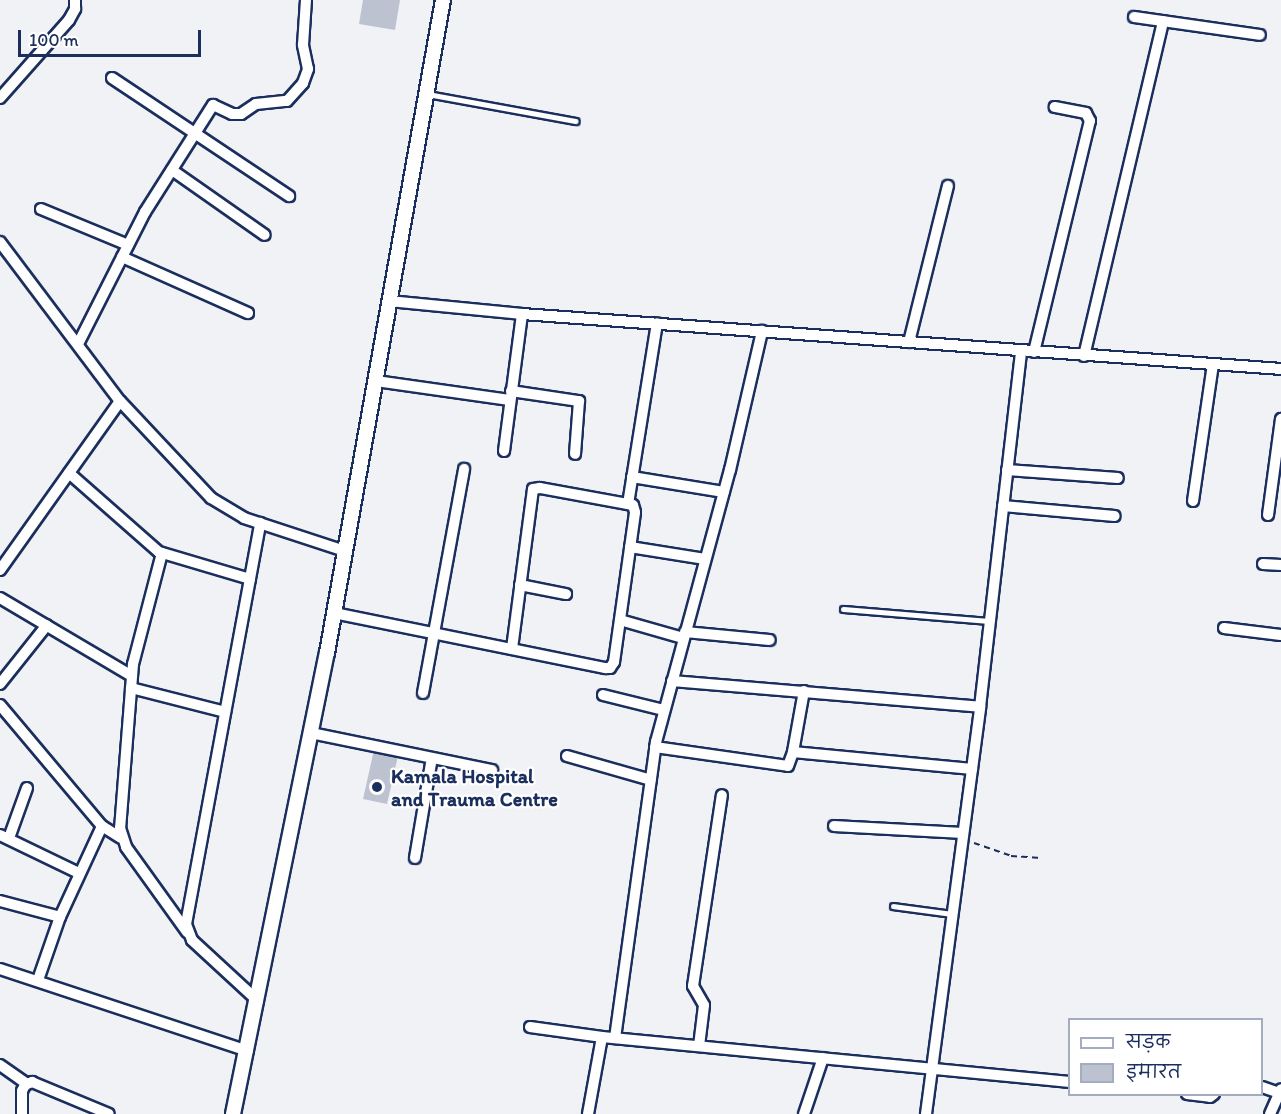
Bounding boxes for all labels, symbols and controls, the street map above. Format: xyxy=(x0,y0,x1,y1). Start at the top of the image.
scale bar xyxy=(21,18,204,56)
text: 100 m xyxy=(29,29,79,51)
place label: Kamala Hospital and Trauma Centre xyxy=(391,764,557,811)
marker: Kamala Hospital and Trauma Centre xyxy=(368,778,386,796)
legend xyxy=(1068,1018,1263,1096)
text: सड़क xyxy=(1126,1031,1170,1053)
text: इमारत xyxy=(1126,1061,1181,1083)

